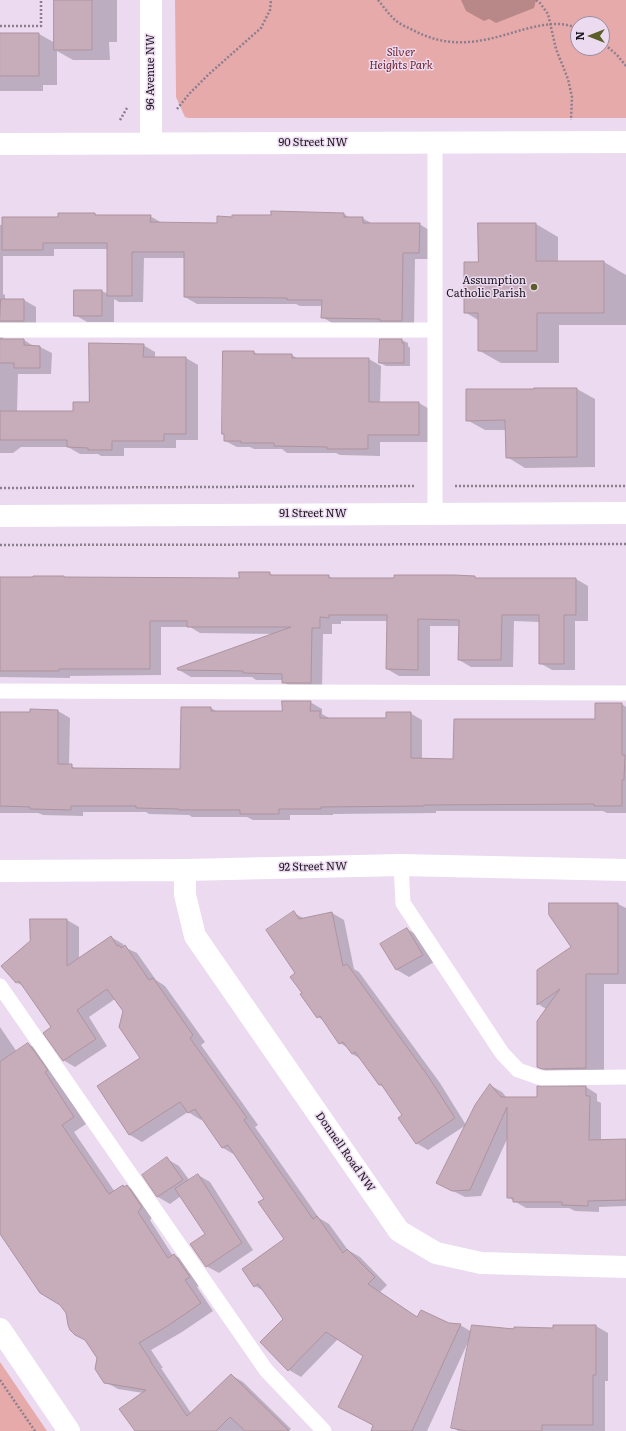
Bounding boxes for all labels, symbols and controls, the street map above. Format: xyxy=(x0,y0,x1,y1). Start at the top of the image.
north arrow xyxy=(570,16,610,56)
text: N xyxy=(571,31,587,41)
street label: 96 Avenue NW xyxy=(144,34,158,110)
park label: Silver Heights Park xyxy=(369,46,433,72)
street label: 90 Street NW xyxy=(278,136,348,150)
place label: Assumption Catholic Parish xyxy=(446,274,526,300)
marker: Assumption Catholic Parish xyxy=(529,282,539,292)
street label: 91 Street NW xyxy=(279,507,347,521)
street label: 92 Street NW xyxy=(279,860,347,874)
street label: Donnell Road NW xyxy=(313,1110,377,1194)

